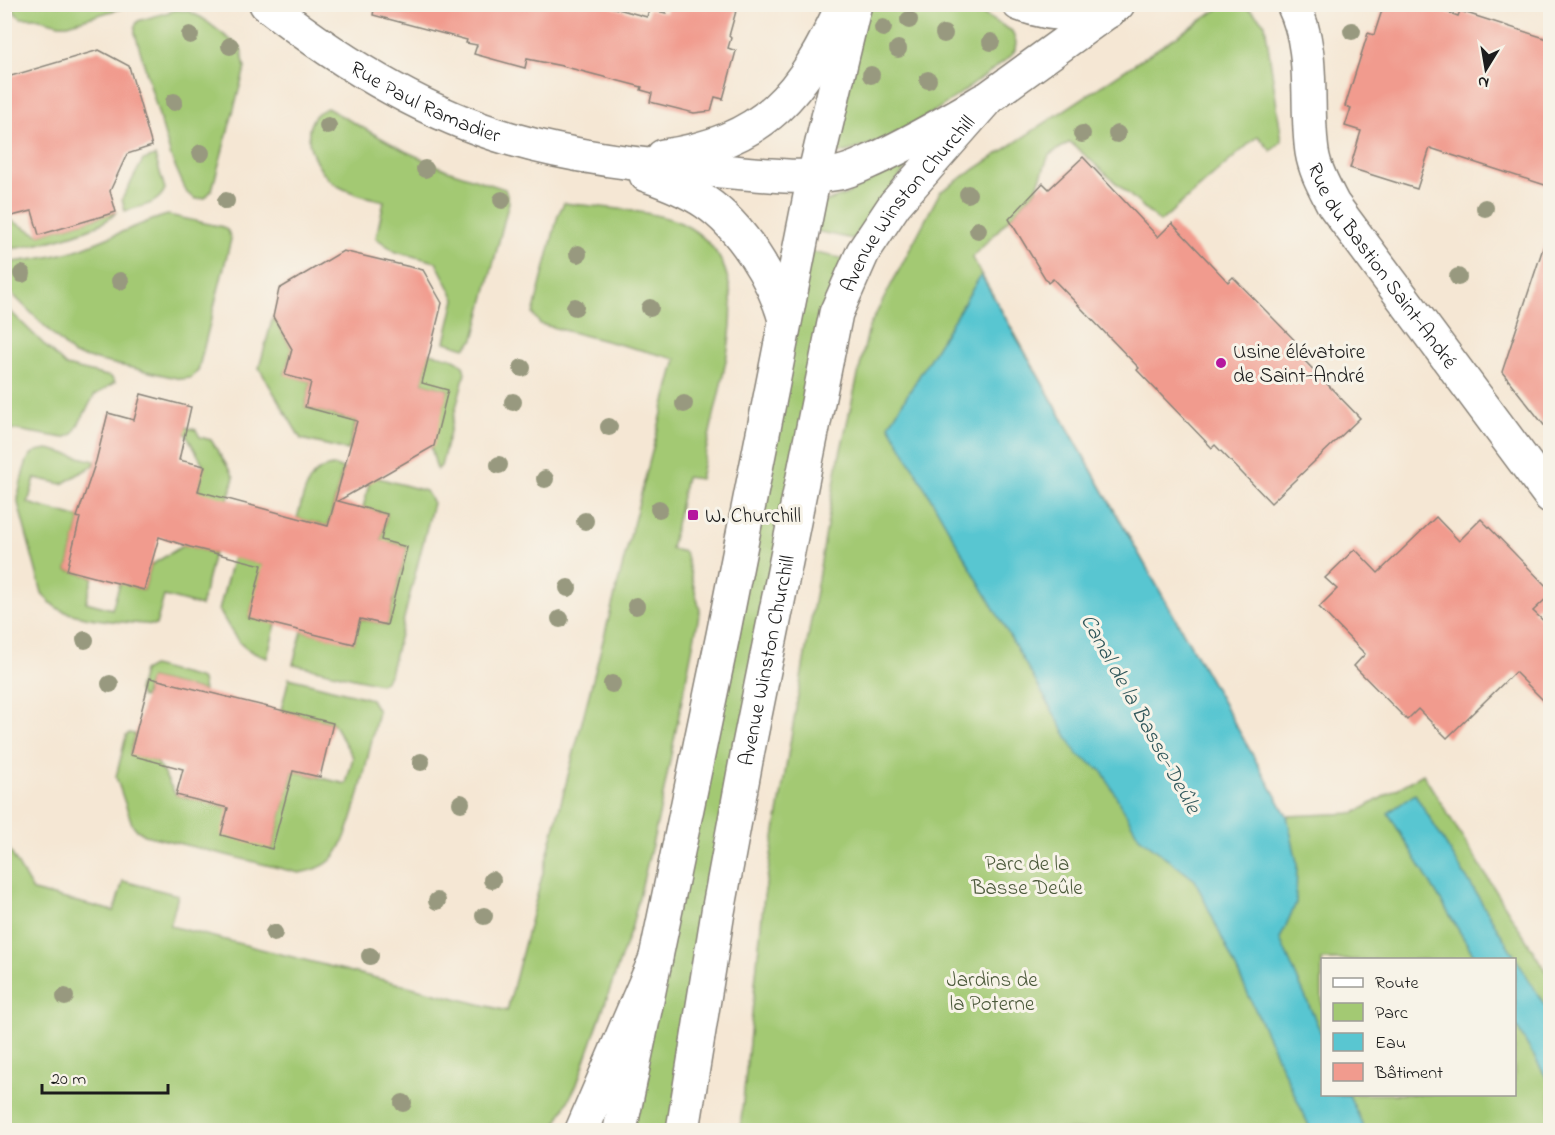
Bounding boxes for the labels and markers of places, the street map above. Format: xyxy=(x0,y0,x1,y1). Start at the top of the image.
place label: Usine élévatoire de Saint-André xyxy=(1233,338,1366,392)
marker: Usine élévatoire de Saint-André xyxy=(1214,356,1228,370)
place label: W. Churchill xyxy=(705,502,801,532)
marker: W. Churchill xyxy=(686,508,700,522)

